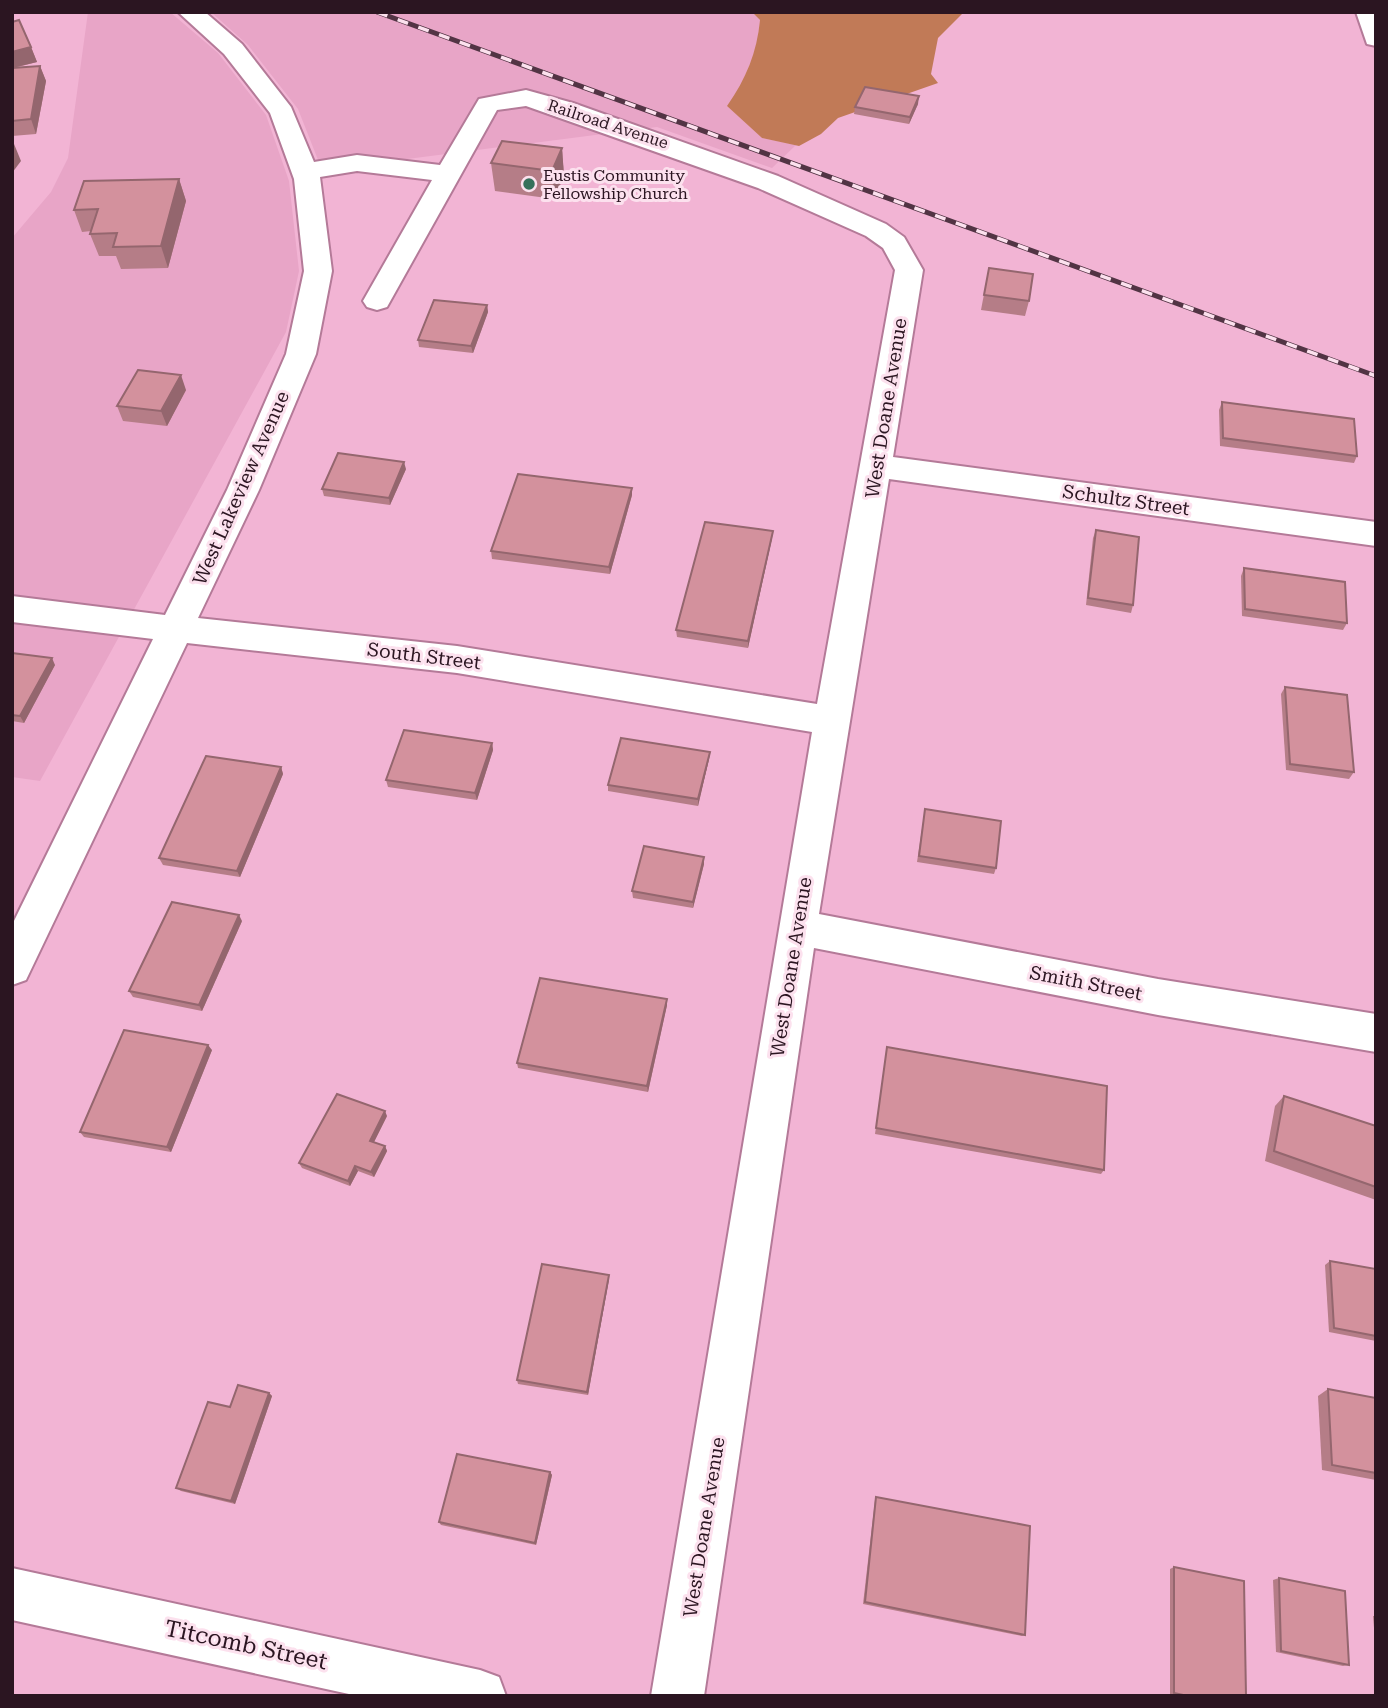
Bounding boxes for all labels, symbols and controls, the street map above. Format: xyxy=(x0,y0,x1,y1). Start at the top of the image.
street label: Railroad Avenue xyxy=(545,96,671,153)
place label: Eustis Community Fellowship Church xyxy=(543,166,688,203)
marker: Eustis Community Fellowship Church xyxy=(521,176,537,192)
street label: West Doane Avenue xyxy=(860,316,912,500)
street label: West Lakeview Avenue xyxy=(188,388,294,588)
street label: Schultz Street xyxy=(1061,480,1191,520)
street label: South Street xyxy=(366,638,482,674)
street label: West Doane Avenue xyxy=(765,875,817,1059)
street label: Smith Street xyxy=(1028,961,1144,1005)
street label: West Doane Avenue xyxy=(678,1435,730,1619)
street label: Titcomb Street xyxy=(162,1615,330,1675)

